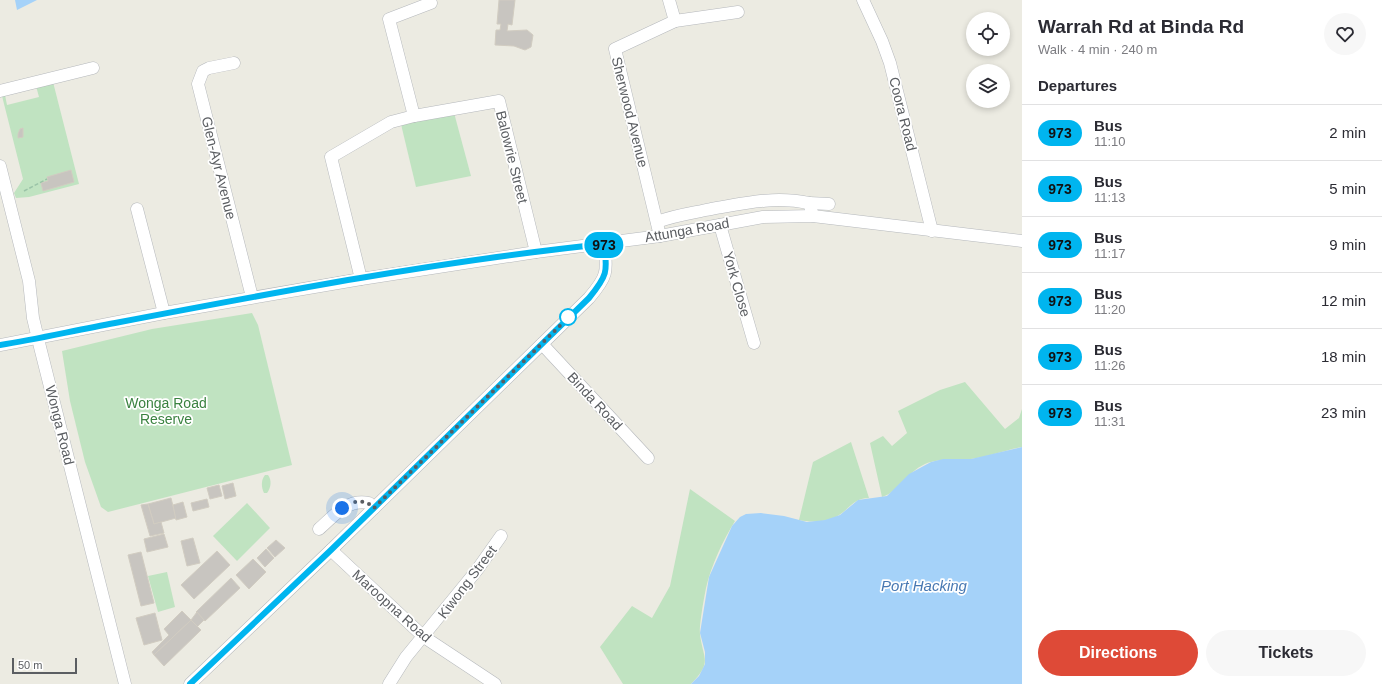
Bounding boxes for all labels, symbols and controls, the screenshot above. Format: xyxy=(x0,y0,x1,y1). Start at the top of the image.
map controls xyxy=(966,12,1010,108)
button: locate xyxy=(966,12,1010,56)
button: heart xyxy=(1324,13,1366,55)
text: Warrah Rd at Binda Rd xyxy=(1038,16,1244,37)
text: Walk · 4 min · 240 m xyxy=(1038,42,1157,57)
street label: Sherwood Avenue xyxy=(609,55,652,169)
button: layers xyxy=(966,64,1010,108)
street label: Coora Road xyxy=(886,75,920,153)
text: Departures xyxy=(1038,77,1117,94)
street label: Balowrie Street xyxy=(493,109,531,205)
street label: Glen-Ayr Avenue xyxy=(198,115,240,221)
text: Bus xyxy=(1094,117,1122,134)
text: 2 min xyxy=(1329,124,1366,141)
text: 973 xyxy=(1048,125,1072,141)
text: 11:10 xyxy=(1094,134,1126,149)
text: Bus xyxy=(1094,173,1122,190)
text: 5 min xyxy=(1329,180,1366,197)
text: 973 xyxy=(1048,181,1072,197)
text: 11:13 xyxy=(1094,190,1126,205)
street label: Attunga Road xyxy=(643,215,731,245)
text: Bus xyxy=(1094,229,1122,246)
line badge: 973 xyxy=(581,232,627,258)
text: 9 min xyxy=(1329,236,1366,253)
text: 973 xyxy=(592,237,616,253)
text: 973 xyxy=(1048,237,1072,253)
text: 11:17 xyxy=(1094,246,1126,261)
street label: York Close xyxy=(720,250,754,319)
text: Bus xyxy=(1094,285,1122,302)
text: 12 min xyxy=(1321,292,1366,309)
text: 973 xyxy=(1048,293,1072,309)
text: 11:20 xyxy=(1094,302,1126,317)
unlabelled marker xyxy=(559,308,577,326)
text: Bus xyxy=(1094,341,1122,358)
text: 18 min xyxy=(1321,348,1366,365)
text: 973 xyxy=(1048,349,1072,365)
text: 11:26 xyxy=(1094,358,1126,373)
street label: Binda Road xyxy=(564,369,626,433)
street label: Wonga Road xyxy=(42,384,78,466)
park label: Wonga Road Reserve xyxy=(125,395,207,427)
text: Bus xyxy=(1094,397,1122,414)
text: 23 min xyxy=(1321,404,1366,421)
text: 973 xyxy=(1048,405,1072,421)
text: 11:31 xyxy=(1094,414,1126,429)
your location xyxy=(332,498,352,518)
street label: Kiwong Street xyxy=(434,542,500,622)
street label: Maroopna Road xyxy=(349,566,435,646)
water label: Port Hacking xyxy=(881,577,968,594)
button: Directions xyxy=(1038,630,1198,676)
button: Tickets xyxy=(1206,630,1366,676)
scale bar xyxy=(12,656,77,675)
text: 50 m xyxy=(18,659,42,671)

